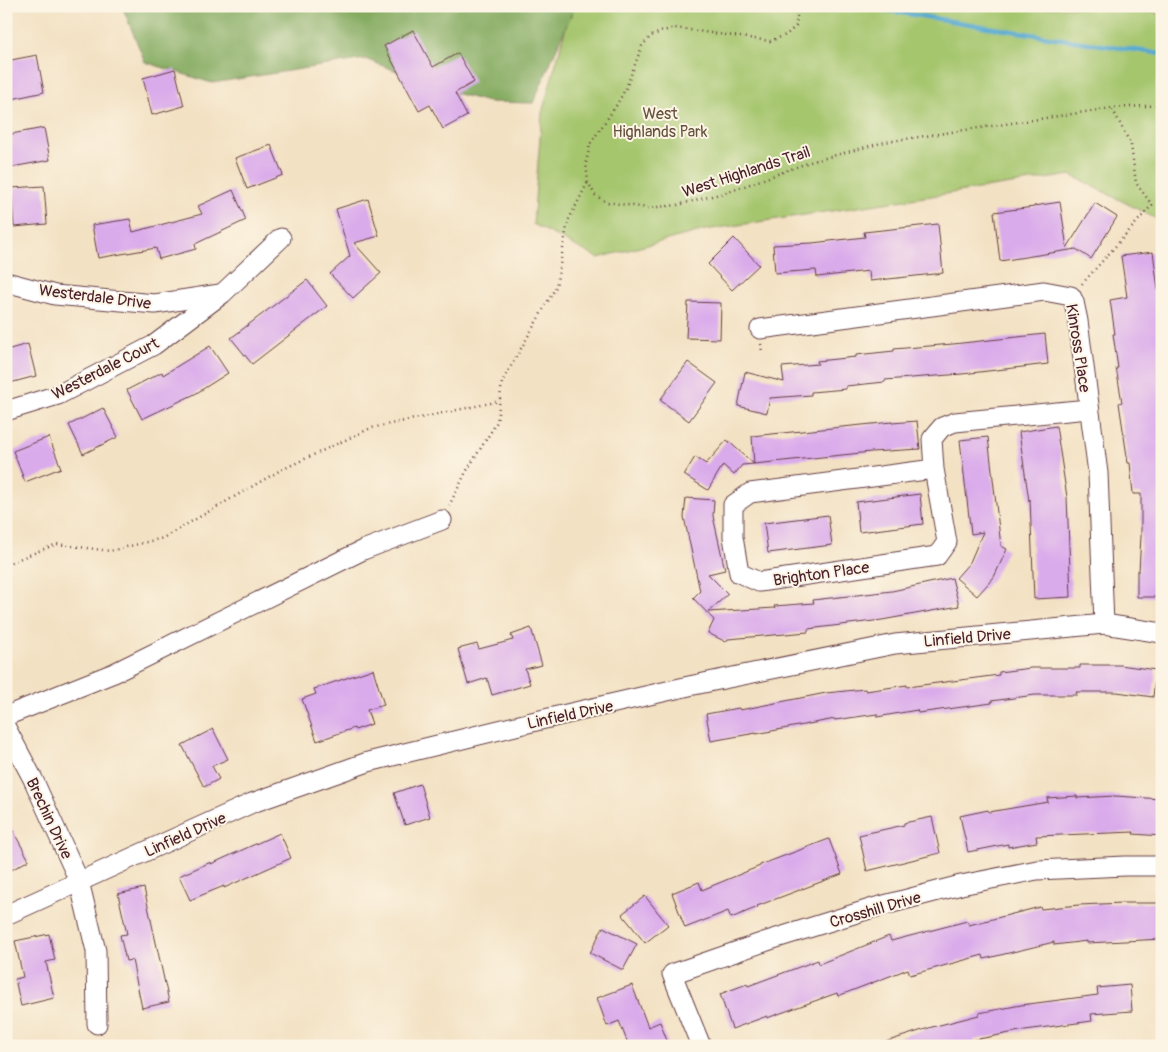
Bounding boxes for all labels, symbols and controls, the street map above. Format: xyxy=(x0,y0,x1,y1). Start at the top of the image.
park label: West Highlands Park xyxy=(613,104,708,142)
street label: West Highlands Trail xyxy=(680,142,813,202)
street label: Westerdale Drive xyxy=(38,280,152,314)
street label: Kinross Place xyxy=(1061,303,1095,394)
street label: Westerdale Court xyxy=(49,333,163,404)
street label: Brighton Place xyxy=(772,557,871,591)
street label: Linfield Drive xyxy=(923,624,1012,652)
street label: Linfield Drive xyxy=(525,696,615,734)
street label: Brechin Drive xyxy=(22,775,77,862)
street label: Linfield Drive xyxy=(141,808,229,862)
street label: Crosshill Drive xyxy=(827,887,923,933)

